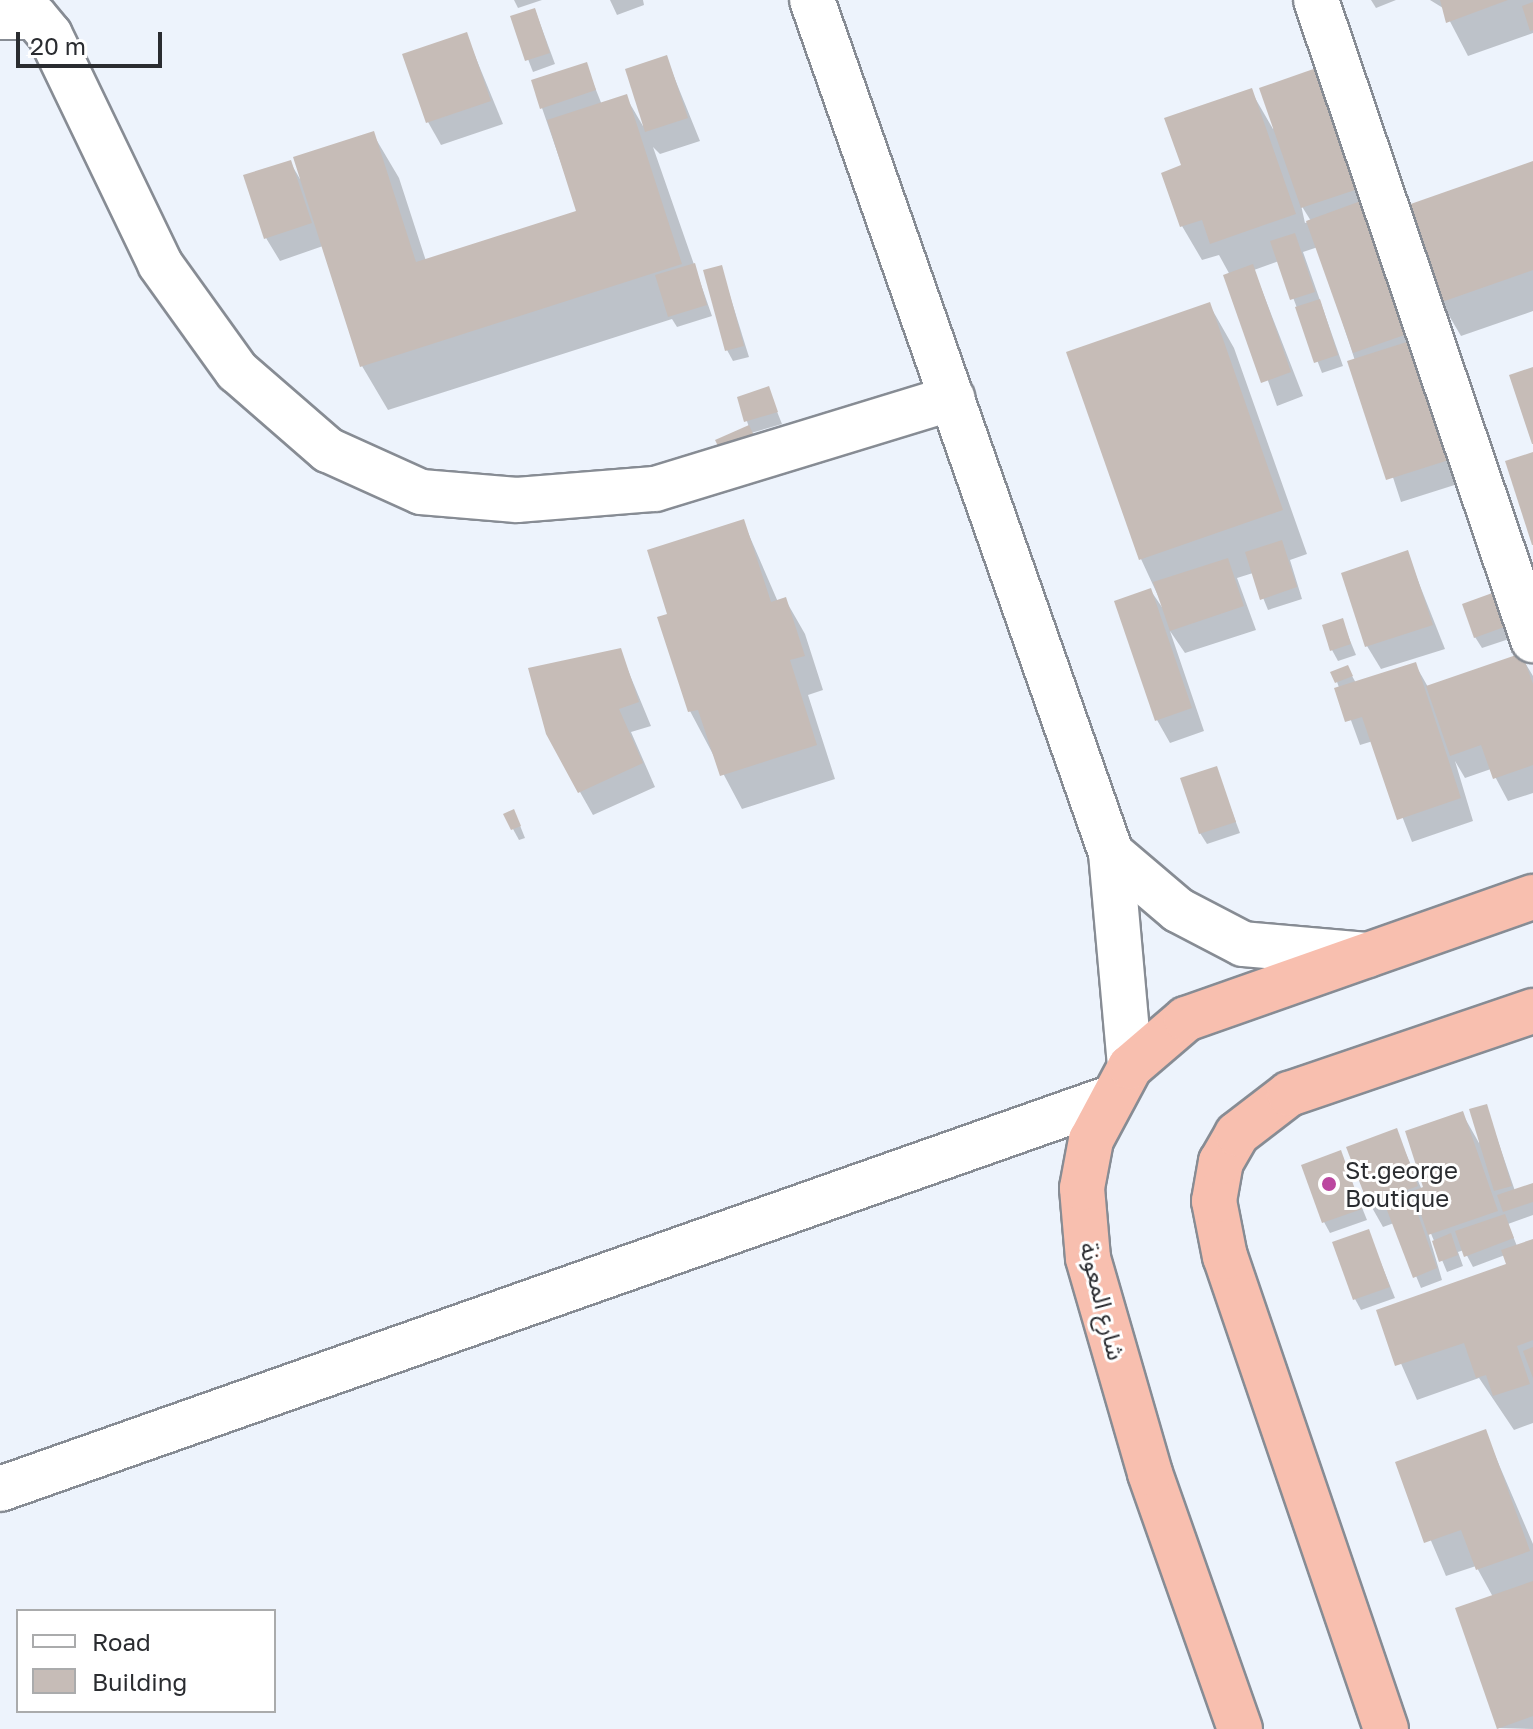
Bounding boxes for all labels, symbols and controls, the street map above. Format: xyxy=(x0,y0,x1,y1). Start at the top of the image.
scale bar xyxy=(20,16,166,66)
text: 20 m xyxy=(30,31,86,60)
place label: St.george Boutique xyxy=(1345,1156,1458,1212)
marker: St.george Boutique xyxy=(1320,1175,1338,1193)
street label: شارع المعونة xyxy=(1074,1239,1132,1363)
legend xyxy=(16,1609,276,1713)
text: Road xyxy=(92,1627,151,1656)
text: Building xyxy=(92,1667,187,1696)

